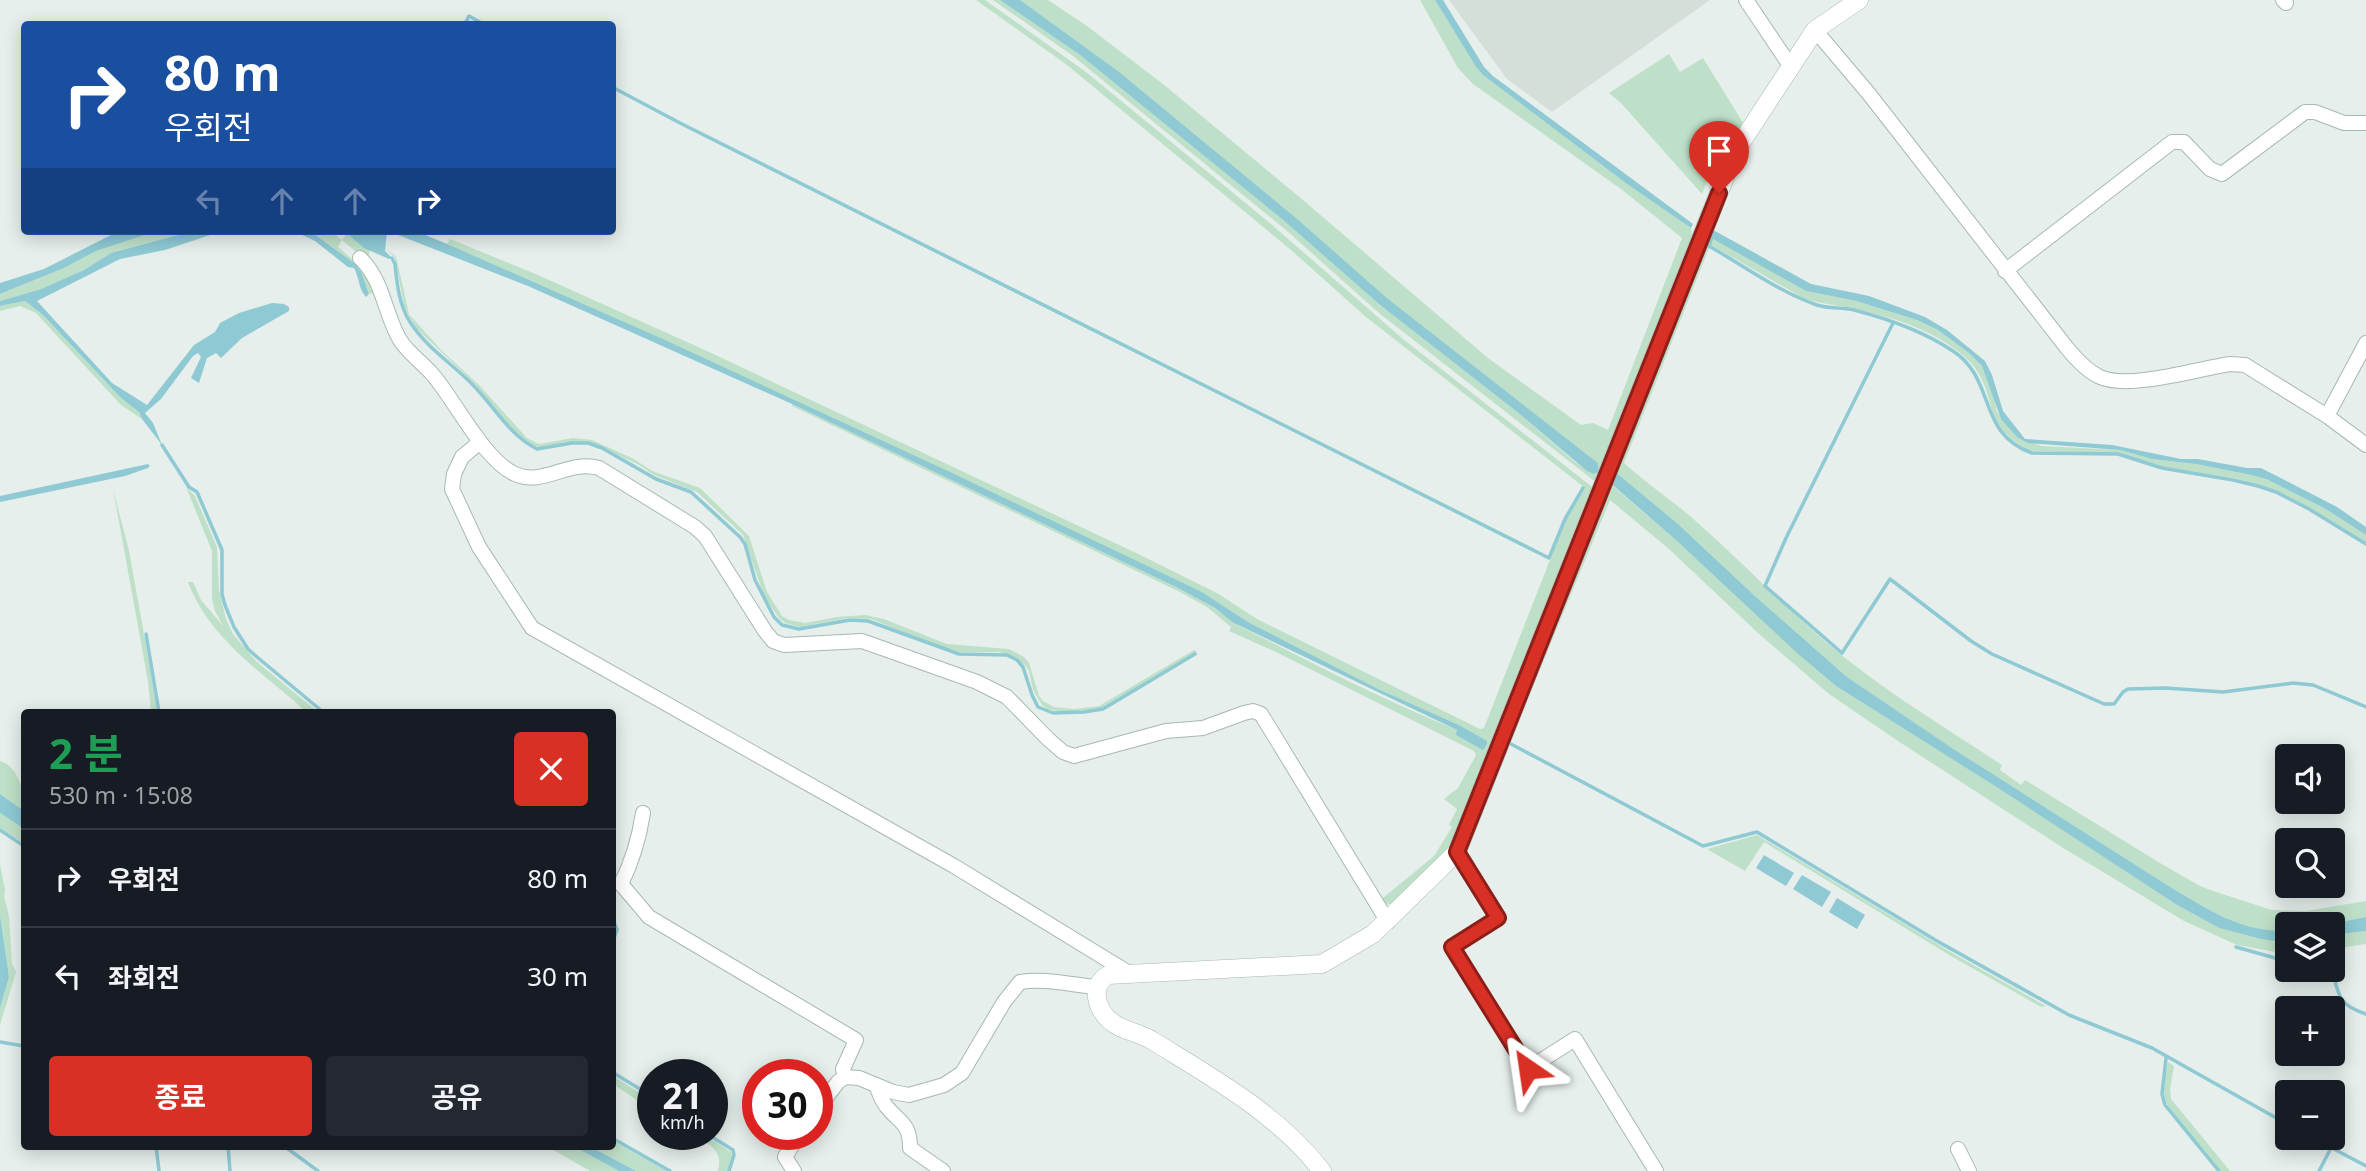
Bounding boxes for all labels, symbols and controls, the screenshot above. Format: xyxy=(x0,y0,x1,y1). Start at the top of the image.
text: 80 m xyxy=(164,39,281,105)
icon: right xyxy=(49,49,140,140)
text: 우회전 xyxy=(164,105,252,148)
pin xyxy=(1689,121,1749,193)
icon: arrive xyxy=(1700,132,1738,170)
icon: left xyxy=(190,182,228,220)
icon: ahead xyxy=(263,182,301,220)
icon: ahead xyxy=(336,182,374,220)
icon: right xyxy=(409,182,447,220)
text: 2 분 xyxy=(49,724,123,781)
button: close xyxy=(514,732,588,806)
map controls xyxy=(2275,744,2345,1150)
button: sound xyxy=(2275,744,2345,814)
text: 530 m · 15:08 xyxy=(49,779,193,811)
button: search xyxy=(2275,828,2345,898)
icon: right xyxy=(49,859,87,897)
text: 80 m xyxy=(527,860,588,896)
text: 우회전 xyxy=(108,861,180,897)
button: layers xyxy=(2275,912,2345,982)
icon: left xyxy=(49,957,87,995)
text: 30 m xyxy=(527,958,588,994)
text: 좌회전 xyxy=(108,959,180,995)
button: + xyxy=(2275,996,2345,1066)
position arrow xyxy=(1491,1032,1565,1106)
button: 종료 xyxy=(49,1056,312,1136)
button: 공유 xyxy=(326,1056,588,1136)
speed limit sign: 30 xyxy=(742,1059,833,1150)
text: 21 xyxy=(662,1072,703,1119)
button: − xyxy=(2275,1080,2345,1150)
text: km/h xyxy=(660,1110,705,1134)

